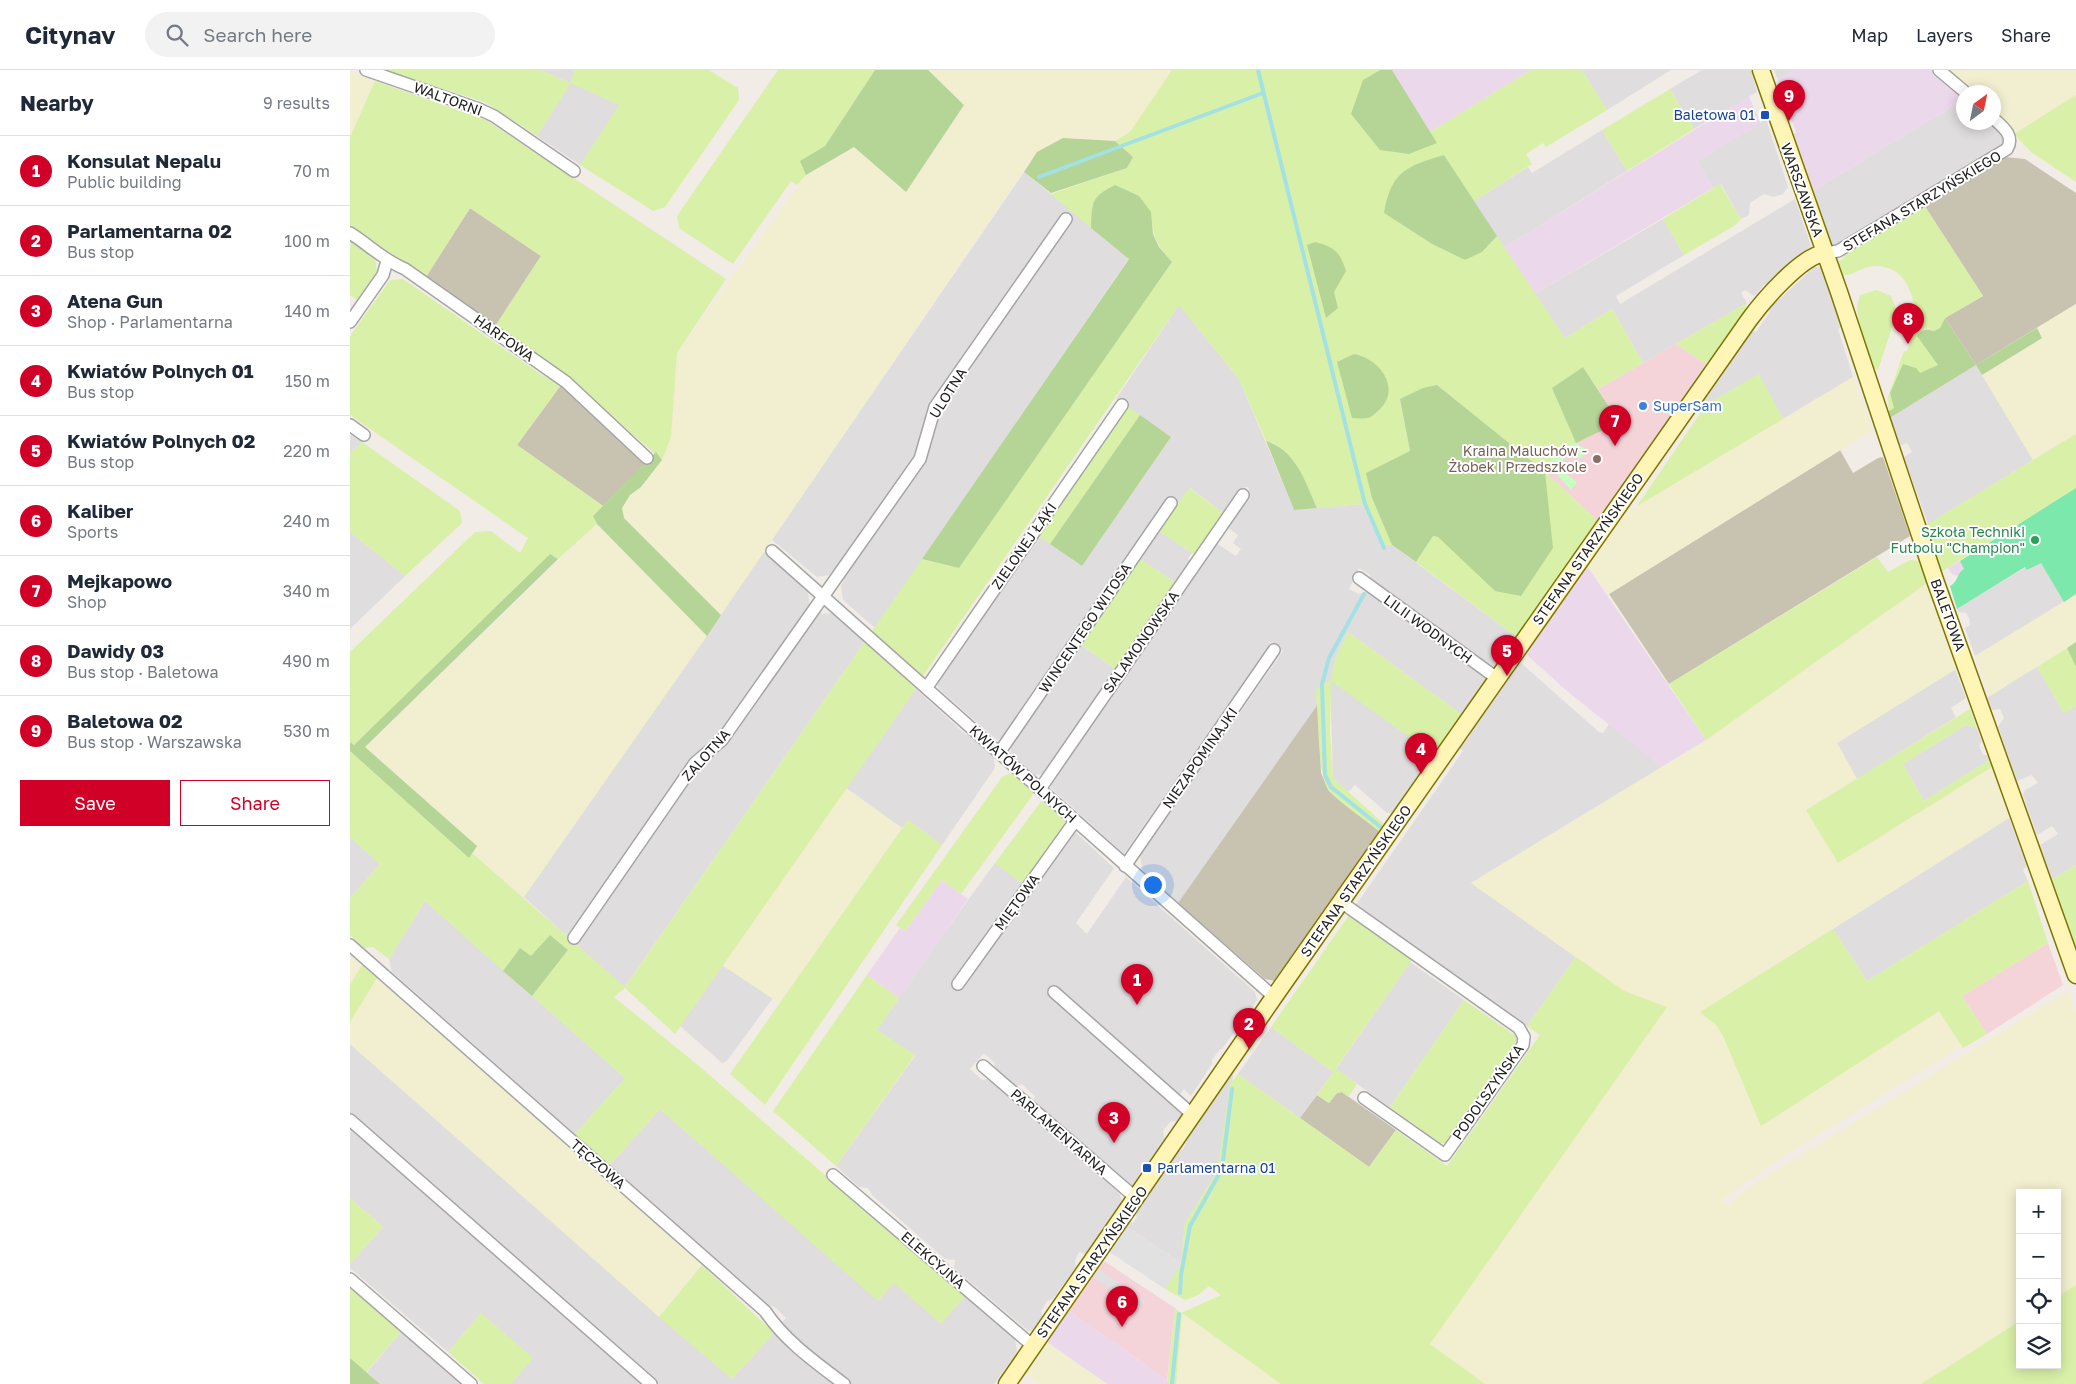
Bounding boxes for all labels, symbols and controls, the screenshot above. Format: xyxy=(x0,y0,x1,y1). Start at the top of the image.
search box xyxy=(145,12,495,57)
text: Citynav xyxy=(25,20,115,49)
icon: search xyxy=(163,21,191,49)
text: Search here xyxy=(203,23,312,46)
text: Map xyxy=(1851,24,1888,46)
text: Layers xyxy=(1916,24,1973,46)
text: Share xyxy=(2001,24,2051,46)
street label: WALTORNI xyxy=(411,78,485,119)
pin: 9 xyxy=(1773,80,1805,121)
north arrow xyxy=(1956,85,2001,130)
text: Nearby xyxy=(20,90,94,116)
text: 9 results xyxy=(263,93,330,113)
place label: Baletowa 01 xyxy=(1673,106,1755,123)
marker: Baletowa 01 xyxy=(1759,109,1771,121)
street label: WARSZAWSKA xyxy=(1778,140,1828,240)
street label: STEFANA STARZYŃSKIEGO xyxy=(1840,147,2004,255)
text: Konsulat Nepalu xyxy=(67,149,221,172)
text: 1 xyxy=(32,161,40,181)
text: 70 m xyxy=(293,161,330,181)
text: Public building xyxy=(67,172,182,192)
text: Parlamentarna 02 xyxy=(67,219,232,242)
text: 2 xyxy=(31,231,41,251)
text: 100 m xyxy=(284,231,330,251)
text: Bus stop xyxy=(67,242,134,262)
text: Atena Gun xyxy=(67,289,163,312)
text: 3 xyxy=(31,301,41,321)
text: 140 m xyxy=(284,301,330,321)
pin: 8 xyxy=(1892,303,1924,344)
street label: HARFOWA xyxy=(471,311,538,365)
text: Shop · Parlamentarna xyxy=(67,312,233,332)
text: Kwiatów Polnych 01 xyxy=(67,359,254,382)
street label: ULOTNA xyxy=(925,364,970,421)
text: 4 xyxy=(31,371,41,391)
text: 150 m xyxy=(285,371,330,391)
text: Bus stop xyxy=(67,382,134,402)
place label: SuperSam xyxy=(1653,397,1722,414)
marker: SuperSam xyxy=(1637,400,1649,412)
pin: 7 xyxy=(1599,405,1631,446)
text: Kwiatów Polnych 02 xyxy=(67,429,255,452)
text: 5 xyxy=(31,441,41,461)
text: 220 m xyxy=(283,441,330,461)
place label: Kraina Maluchów - Żłobek i Przedszkole xyxy=(1449,442,1587,475)
text: Bus stop xyxy=(67,452,134,472)
marker: Kraina Maluchów - Żłobek i Przedszkole xyxy=(1591,453,1603,465)
street label: STEFANA STARZYŃSKIEGO xyxy=(1529,470,1647,628)
text: Kaliber xyxy=(67,499,133,522)
street label: ZIELONEJ ŁĄKI xyxy=(987,499,1060,592)
text: 6 xyxy=(31,511,41,531)
text: 240 m xyxy=(283,511,330,531)
text: Sports xyxy=(67,522,118,542)
place label: Szkoła Techniki Futbolu "Champion" xyxy=(1891,523,2025,556)
marker: Szkoła Techniki Futbolu "Champion" xyxy=(2029,534,2041,546)
street label: WINCENTEGO WITOSA xyxy=(1035,559,1135,696)
text: Mejkapowo xyxy=(67,569,172,592)
street label: BALETOWA xyxy=(1928,576,1970,654)
text: 7 xyxy=(32,581,40,601)
text: 340 m xyxy=(283,581,330,601)
street label: SALAMONOWSKA xyxy=(1099,587,1183,696)
street label: LILII WODNYCH xyxy=(1381,591,1476,666)
text: Shop xyxy=(67,592,107,612)
pin: 5 xyxy=(1491,635,1523,676)
text: Dawidy 03 xyxy=(67,639,164,662)
text: 8 xyxy=(31,651,41,671)
text: 490 m xyxy=(282,651,330,671)
text: Bus stop · Baletowa xyxy=(67,662,219,682)
street label: NIEZAPOMINAJKI xyxy=(1158,704,1241,811)
text: Baletowa 02 xyxy=(67,709,183,732)
text: 9 xyxy=(31,721,41,741)
text: 530 m xyxy=(283,721,330,741)
street label: KWIATÓW POLNYCH xyxy=(966,721,1080,826)
street label: ZALOTNA xyxy=(678,725,734,784)
text: Bus stop · Warszawska xyxy=(67,732,242,752)
pin: 4 xyxy=(1405,733,1437,774)
button: Save xyxy=(20,780,170,826)
button: Share xyxy=(180,780,330,826)
street label: STEFANA STARZYŃSKIEGO xyxy=(1297,802,1415,960)
street label: MIĘTOWA xyxy=(990,870,1043,933)
your location xyxy=(1140,872,1166,898)
pin: 1 xyxy=(1121,964,1153,1005)
pin: 2 xyxy=(1233,1008,1265,1049)
street label: PODOLSZYŃSKA xyxy=(1448,1040,1527,1143)
street label: PARLAMENTARNA xyxy=(1008,1085,1112,1179)
pin: 3 xyxy=(1098,1102,1130,1143)
street label: TĘCZOWA xyxy=(567,1135,630,1192)
place label: Parlamentarna 01 xyxy=(1157,1159,1275,1176)
marker: Parlamentarna 01 xyxy=(1141,1162,1153,1174)
street label: STEFANA STARZYŃSKIEGO xyxy=(1033,1183,1151,1341)
map controls xyxy=(2016,1189,2061,1369)
button: + xyxy=(2016,1189,2061,1234)
street label: ELEKCYJNA xyxy=(898,1227,969,1292)
button: − xyxy=(2016,1234,2061,1279)
button: locate xyxy=(2016,1279,2061,1324)
pin: 6 xyxy=(1106,1286,1138,1327)
button: layers xyxy=(2016,1324,2061,1369)

